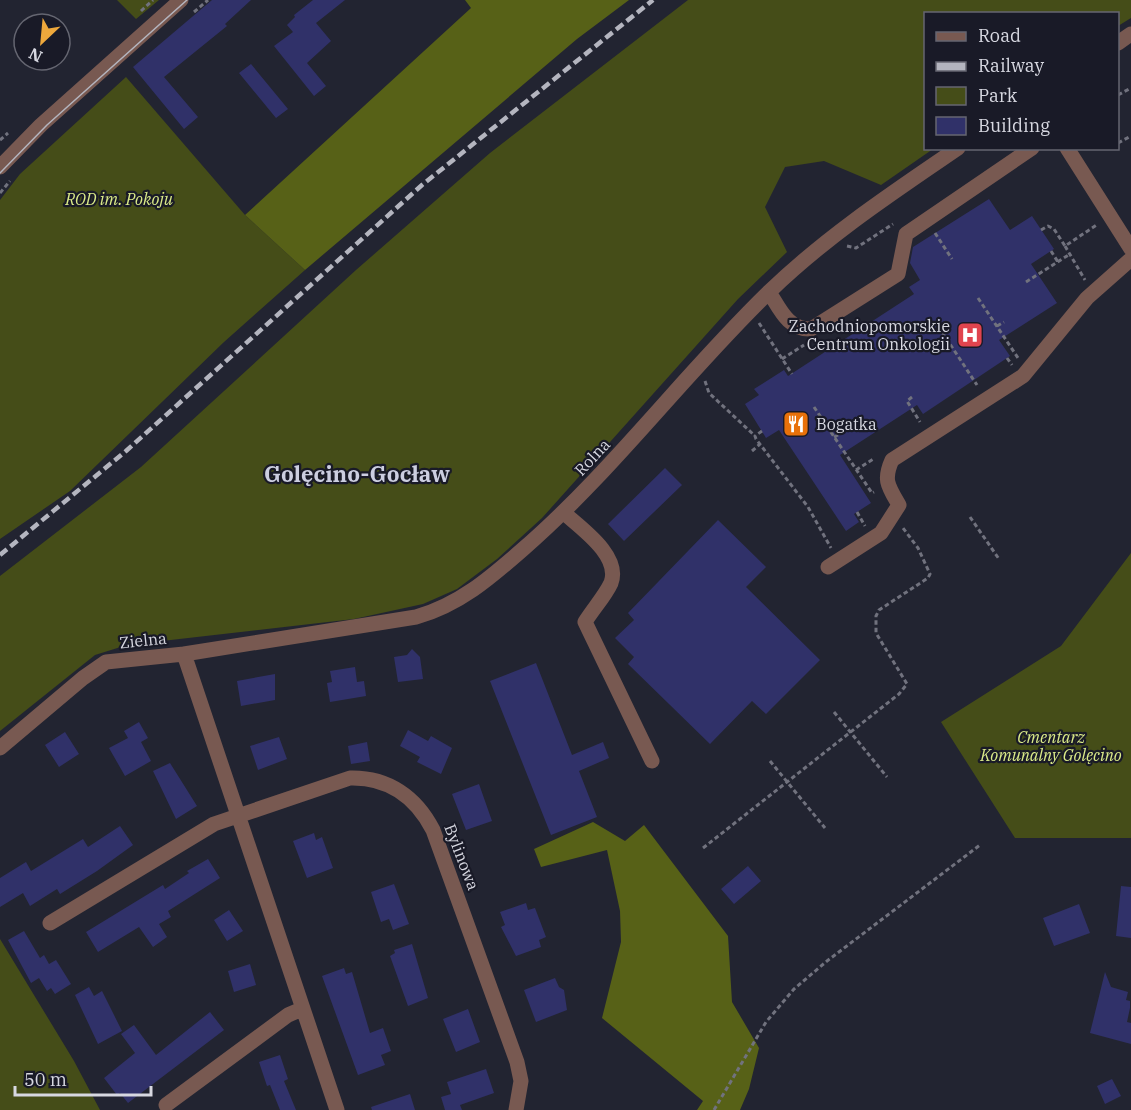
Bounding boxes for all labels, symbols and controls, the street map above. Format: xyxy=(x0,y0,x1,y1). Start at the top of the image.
north arrow xyxy=(12,12,72,72)
legend xyxy=(924,12,1119,150)
text: Road xyxy=(978,24,1021,47)
text: N xyxy=(25,44,45,67)
text: Railway xyxy=(978,54,1044,77)
text: Park xyxy=(978,84,1018,107)
text: Building xyxy=(978,114,1050,137)
park label: ROD im. Pokoju xyxy=(64,189,173,209)
place label: Zachodniopomorskie Centrum Onkologii xyxy=(789,316,950,354)
hospital icon: Zachodniopomorskie Centrum Onkologii xyxy=(955,320,985,350)
restaurant icon: Bogatka xyxy=(781,409,811,439)
place label: Bogatka xyxy=(816,414,877,434)
street label: Rolna xyxy=(570,434,614,480)
district label: Golęcino-Gocław xyxy=(264,459,450,488)
street label: Zielna xyxy=(118,628,168,652)
park label: Cmentarz Komunalny Golęcino xyxy=(979,727,1122,765)
street label: Bylinowa xyxy=(440,821,484,893)
scale bar xyxy=(15,1059,152,1097)
text: 50 m xyxy=(24,1068,67,1091)

